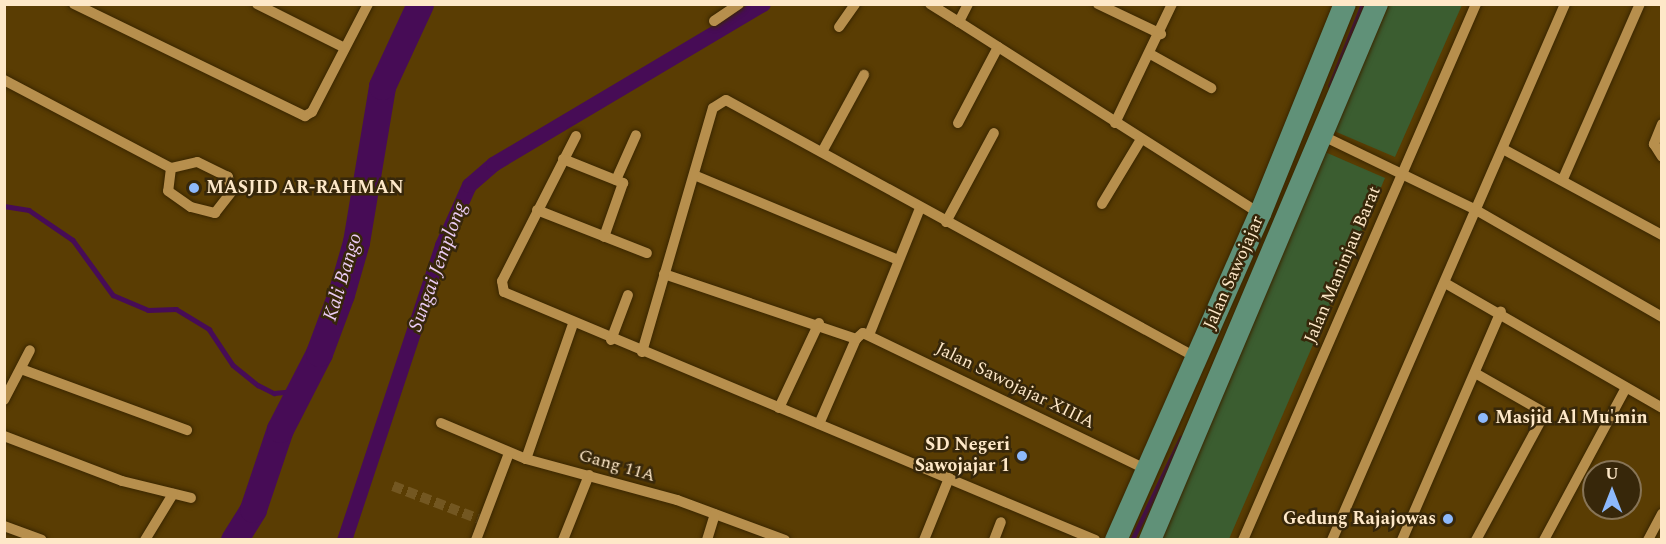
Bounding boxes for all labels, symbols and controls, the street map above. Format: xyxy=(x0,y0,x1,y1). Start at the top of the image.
place label: MASJID AR-RAHMAN xyxy=(206,177,404,199)
marker: MASJID AR-RAHMAN xyxy=(187,181,201,195)
street label: Jalan Maninjau Barat xyxy=(1300,183,1386,347)
water label: Sungai Jemplong xyxy=(404,199,472,335)
street label: Jalan Sawojajar xyxy=(1199,213,1269,333)
water label: Kali Bango xyxy=(318,230,368,324)
street label: Jalan Sawojajar XIIIA xyxy=(932,338,1098,434)
place label: Masjid Al Mu'min xyxy=(1495,407,1648,429)
marker: Masjid Al Mu'min xyxy=(1476,411,1490,425)
place label: SD Negeri Sawojajar 1 xyxy=(915,435,1010,478)
street label: Gang 11A xyxy=(576,445,658,487)
marker: SD Negeri Sawojajar 1 xyxy=(1015,449,1029,463)
north arrow xyxy=(1582,460,1642,520)
text: U xyxy=(1605,462,1619,486)
place label: Gedung Rajajowas xyxy=(1283,508,1436,530)
marker: Gedung Rajajowas xyxy=(1441,512,1455,526)

